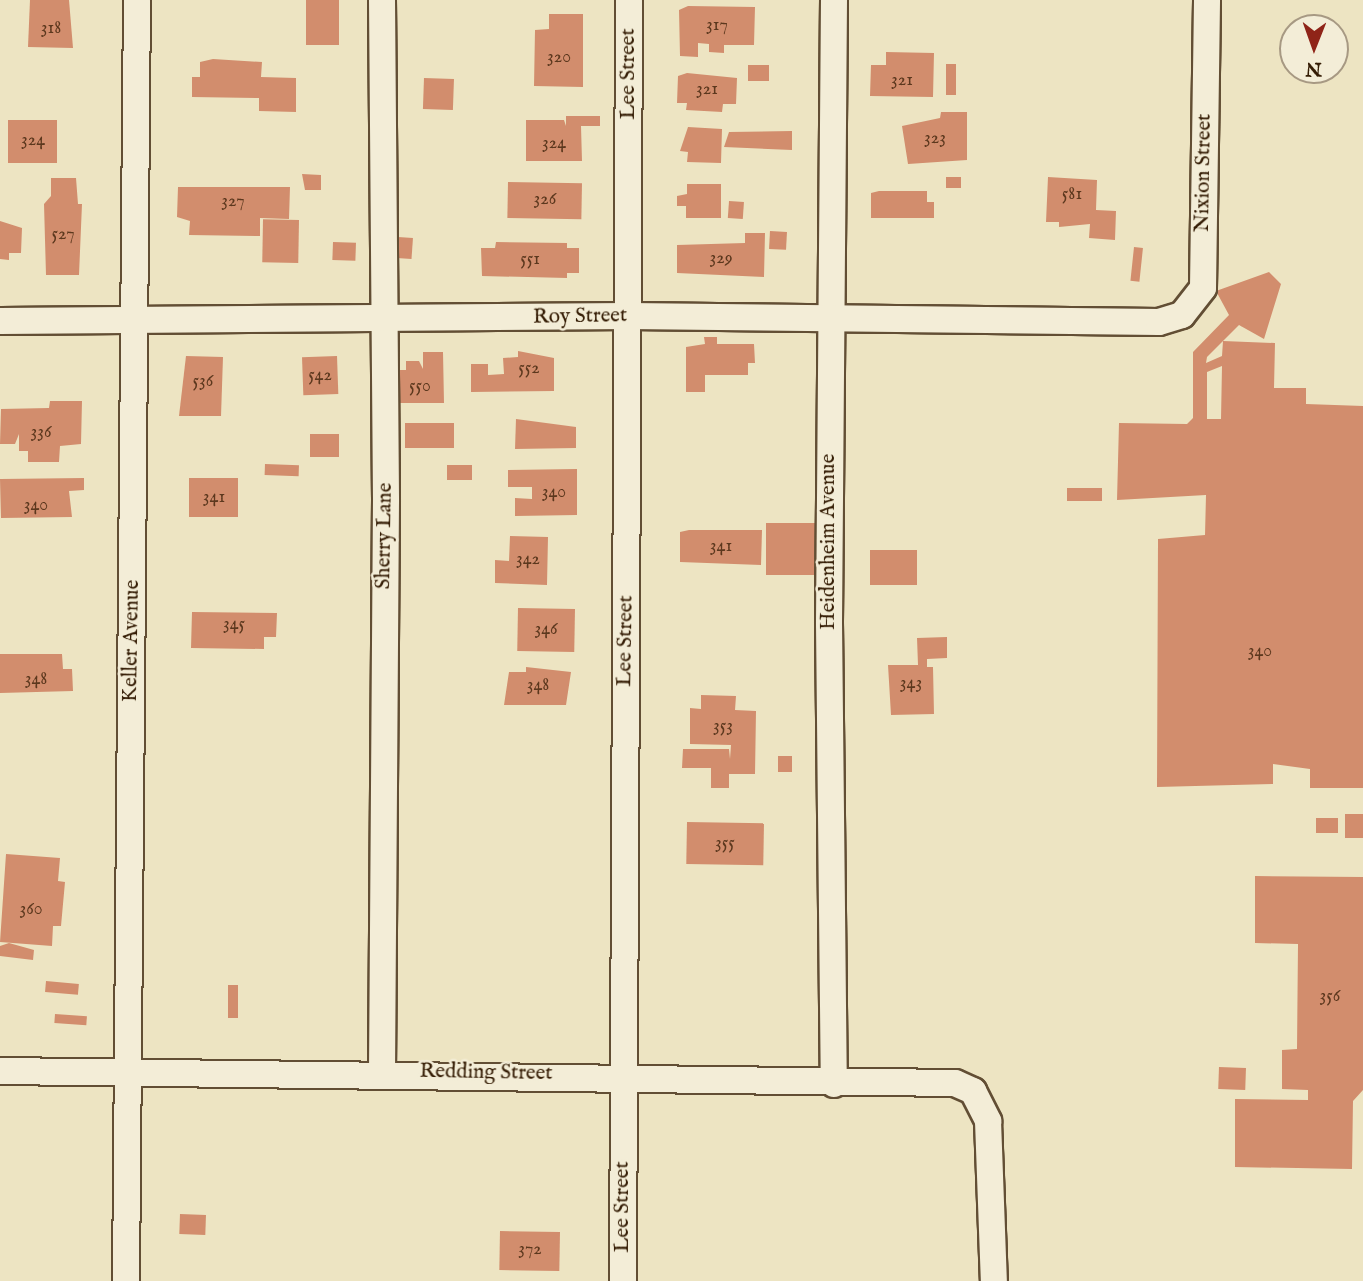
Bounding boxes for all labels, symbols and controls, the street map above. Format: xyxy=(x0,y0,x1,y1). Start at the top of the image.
north arrow xyxy=(1279,14,1349,84)
house number: 317 xyxy=(706,15,728,37)
house number: 318 xyxy=(41,18,61,40)
street label: Lee Street xyxy=(616,28,642,120)
house number: 320 xyxy=(547,47,571,69)
text: N xyxy=(1305,56,1322,80)
house number: 321 xyxy=(891,70,913,92)
house number: 321 xyxy=(696,79,718,101)
street label: Nixion Street xyxy=(1190,114,1218,232)
house number: 323 xyxy=(924,128,946,150)
house number: 324 xyxy=(21,130,45,152)
house number: 324 xyxy=(542,133,566,155)
house number: 581 xyxy=(1062,184,1082,206)
house number: 326 xyxy=(534,189,556,211)
house number: 327 xyxy=(221,191,245,213)
house number: 527 xyxy=(51,224,75,246)
house number: 329 xyxy=(709,248,733,270)
house number: 551 xyxy=(520,249,540,271)
street label: Roy Street xyxy=(533,304,627,330)
house number: 552 xyxy=(518,358,540,380)
house number: 542 xyxy=(308,365,332,387)
house number: 536 xyxy=(193,371,213,393)
house number: 550 xyxy=(409,376,431,398)
house number: 336 xyxy=(30,422,52,444)
street label: Heidenheim Avenue xyxy=(816,454,842,630)
street label: Sherry Lane xyxy=(371,482,399,590)
house number: 340 xyxy=(542,482,566,504)
house number: 341 xyxy=(203,487,225,509)
house number: 340 xyxy=(24,495,48,517)
house number: 341 xyxy=(710,536,732,558)
house number: 342 xyxy=(516,549,540,571)
street label: Keller Avenue xyxy=(118,580,146,702)
street label: Lee Street xyxy=(613,595,639,687)
house number: 345 xyxy=(223,614,245,636)
house number: 346 xyxy=(534,619,558,641)
house number: 340 xyxy=(1248,641,1272,663)
house number: 348 xyxy=(25,669,47,691)
house number: 343 xyxy=(900,673,922,695)
house number: 348 xyxy=(527,675,549,697)
house number: 353 xyxy=(713,716,733,738)
house number: 355 xyxy=(715,833,735,855)
house number: 360 xyxy=(19,899,43,921)
house number: 356 xyxy=(1320,986,1340,1008)
street label: Redding Street xyxy=(419,1059,553,1087)
street label: Lee Street xyxy=(610,1161,636,1253)
house number: 372 xyxy=(518,1239,542,1261)

